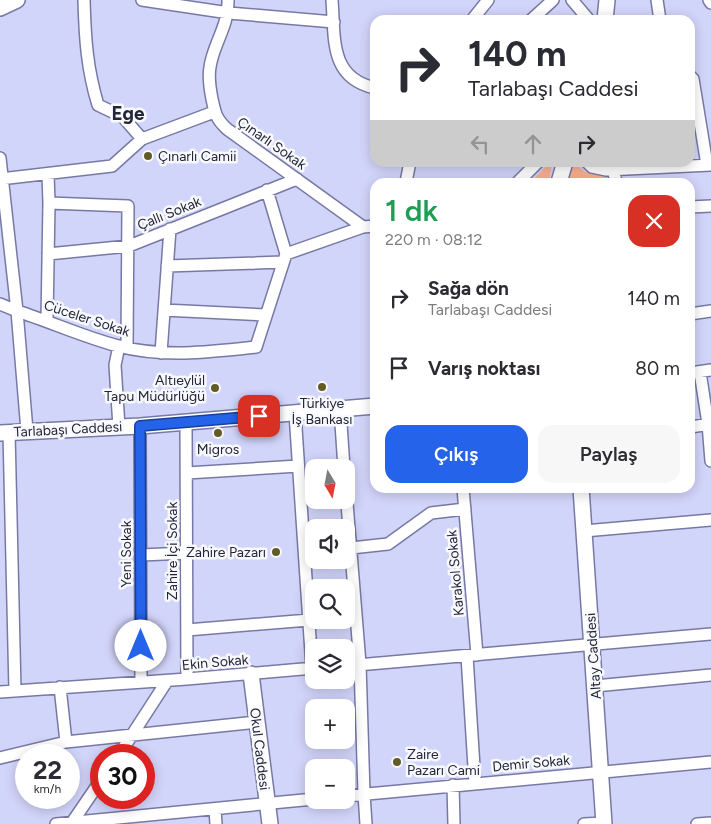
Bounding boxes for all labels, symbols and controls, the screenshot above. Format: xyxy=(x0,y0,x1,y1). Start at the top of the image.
text: 140 m xyxy=(468,33,566,75)
icon: right xyxy=(385,35,450,100)
text: Tarlabaşı Caddesi xyxy=(468,75,639,102)
district label: Ege xyxy=(111,102,145,125)
street label: Çınarlı Sokak xyxy=(234,113,310,173)
icon: left xyxy=(466,130,494,158)
icon: ahead xyxy=(519,130,547,158)
icon: right xyxy=(572,130,600,158)
place label: Çınarlı Camii xyxy=(158,148,236,165)
marker: Çınarlı Camii xyxy=(142,150,154,162)
text: 1 dk xyxy=(385,192,438,229)
street label: Çallı Sokak xyxy=(135,193,204,234)
button: close xyxy=(628,195,680,247)
text: 220 m · 08:12 xyxy=(385,230,482,249)
text: Sağa dön xyxy=(428,277,509,300)
icon: right xyxy=(385,284,413,312)
text: 140 m xyxy=(627,287,680,310)
street label: Cüceler Sokak xyxy=(42,297,132,340)
text: Tarlabaşı Caddesi xyxy=(428,300,552,319)
icon: arrive xyxy=(385,354,413,382)
text: Varış noktası xyxy=(428,357,540,380)
text: 80 m xyxy=(635,357,680,380)
place label: Altıeylül Tapu Müdürlüğü xyxy=(104,372,205,405)
marker: Türkiye İş Bankası xyxy=(316,381,328,393)
marker: Altıeylül Tapu Müdürlüğü xyxy=(209,382,221,394)
pin xyxy=(238,395,280,437)
place label: Türkiye İş Bankası xyxy=(292,395,352,428)
icon: arrive xyxy=(245,402,273,430)
street label: Tarlabaşı Caddesi xyxy=(13,418,123,441)
button: Çıkış xyxy=(385,425,528,483)
button: Paylaş xyxy=(538,425,680,483)
marker: Migros xyxy=(212,427,224,439)
place label: Migros xyxy=(197,441,239,458)
north arrow xyxy=(305,459,355,509)
map controls xyxy=(305,459,355,809)
street label: Zahire İçi Sokak xyxy=(164,502,181,600)
button: sound xyxy=(305,519,355,569)
street label: Yeni Sokak xyxy=(118,520,135,588)
street label: Karakol Sokak xyxy=(443,529,468,617)
place label: Zahire Pazarı xyxy=(186,544,266,561)
marker: Zahire Pazarı xyxy=(270,546,282,558)
button: search xyxy=(305,579,355,629)
street label: Altay Caddesi xyxy=(582,612,605,700)
position arrow xyxy=(114,619,166,671)
button: layers xyxy=(305,639,355,689)
street label: Ekin Sokak xyxy=(181,651,249,674)
button: + xyxy=(305,699,355,749)
street label: Okul Caddesi xyxy=(246,707,273,791)
speed limit sign: 30 xyxy=(90,744,155,809)
place label: Zaire Pazarı Cami xyxy=(407,746,480,779)
street label: Demir Sokak xyxy=(491,752,571,775)
text: 22 xyxy=(33,755,62,785)
marker: Zaire Pazarı Cami xyxy=(391,756,403,768)
button: − xyxy=(305,759,355,809)
text: km/h xyxy=(34,782,61,796)

